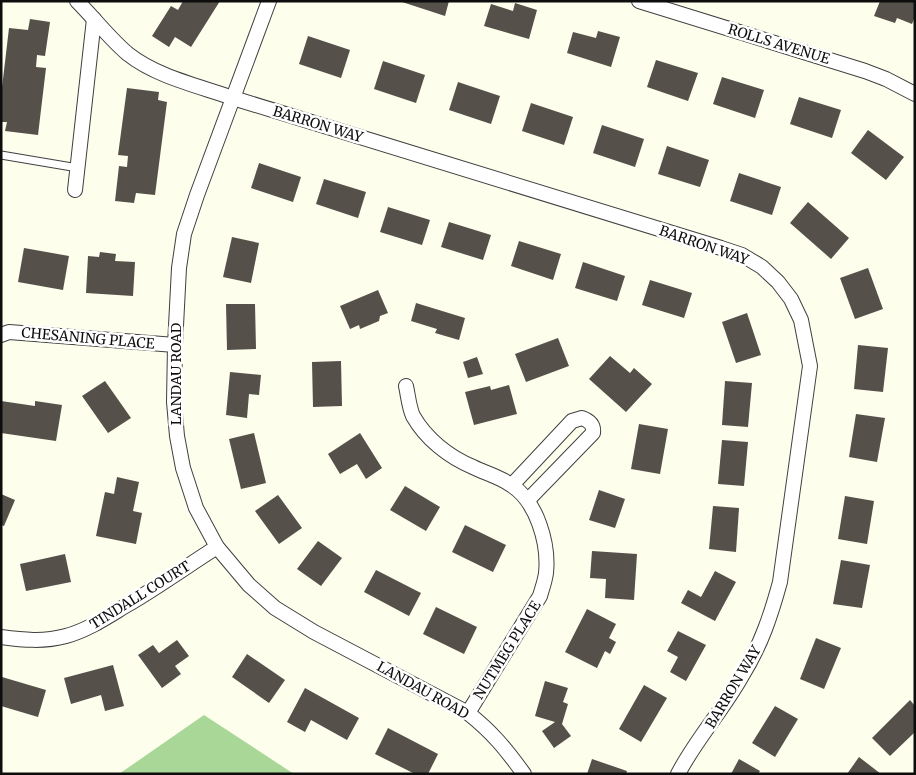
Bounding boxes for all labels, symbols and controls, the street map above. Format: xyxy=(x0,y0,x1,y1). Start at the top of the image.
street label: ROLLS AVENUE xyxy=(726,20,832,68)
street label: BARRON WAY xyxy=(271,102,366,147)
street label: BARRON WAY xyxy=(657,221,752,269)
street label: LANDAU ROAD xyxy=(167,322,185,425)
street label: CHESANING PLACE xyxy=(21,323,155,353)
street label: TINDALL COURT xyxy=(86,557,194,633)
street label: NUTMEG PLACE xyxy=(469,597,545,703)
street label: BARRON WAY xyxy=(701,642,765,732)
street label: LANDAU ROAD xyxy=(374,657,473,723)

